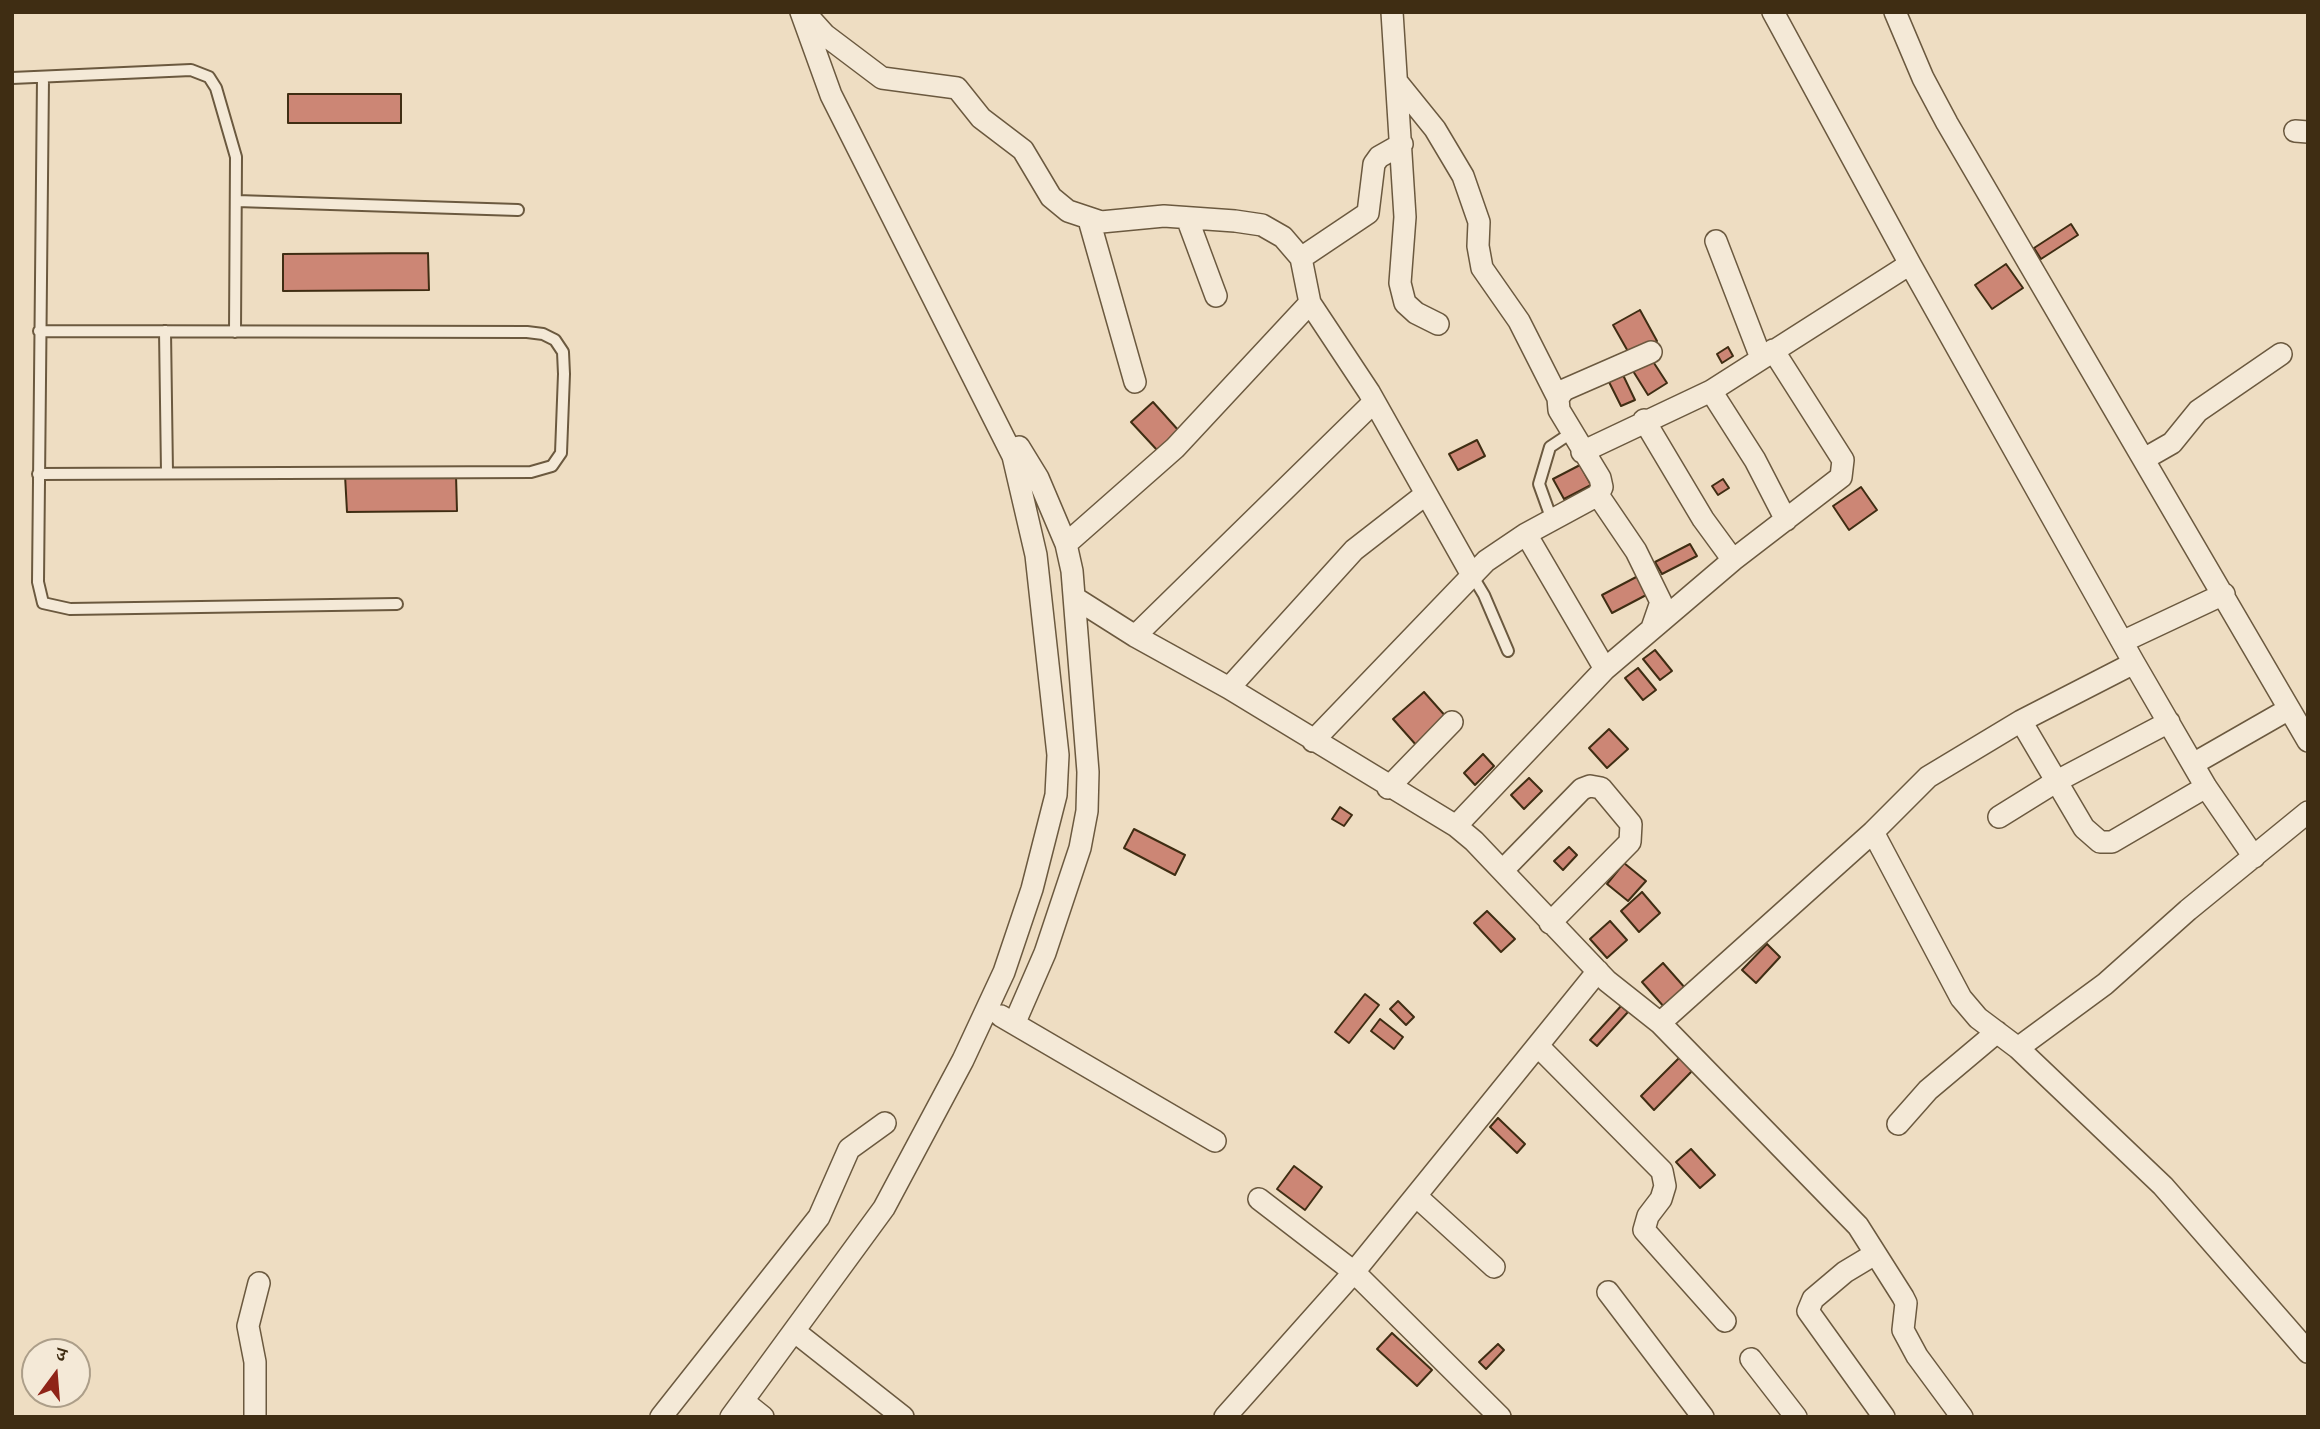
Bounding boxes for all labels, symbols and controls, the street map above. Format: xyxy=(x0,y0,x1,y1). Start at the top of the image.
north arrow xyxy=(21,1338,91,1408)
text: उ xyxy=(53,1341,69,1368)

